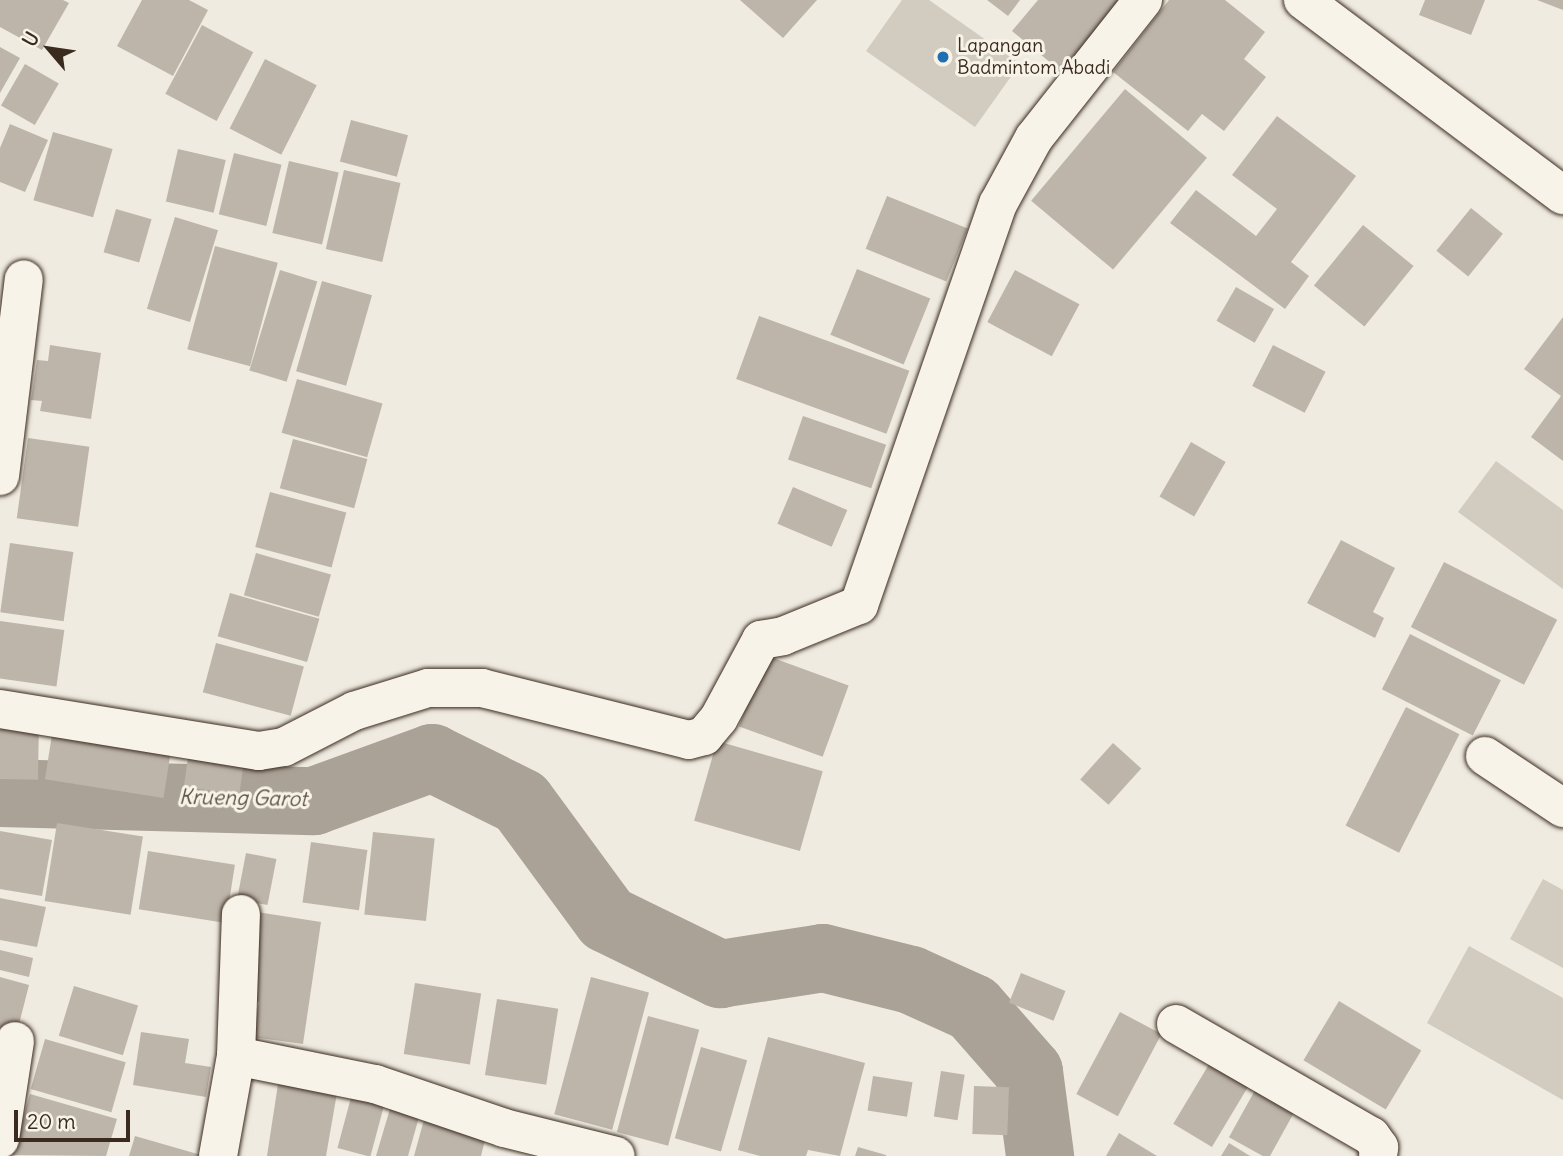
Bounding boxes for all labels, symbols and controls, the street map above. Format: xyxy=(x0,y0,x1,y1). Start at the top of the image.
north arrow xyxy=(14,14,84,84)
text: U xyxy=(17,27,44,50)
place label: Lapangan Badmintom Abadi xyxy=(957,35,1110,79)
marker: Lapangan Badmintom Abadi xyxy=(935,49,951,65)
water label: Krueng Garot xyxy=(179,784,307,812)
scale bar xyxy=(18,1096,133,1140)
text: 20 m xyxy=(27,1108,76,1135)

